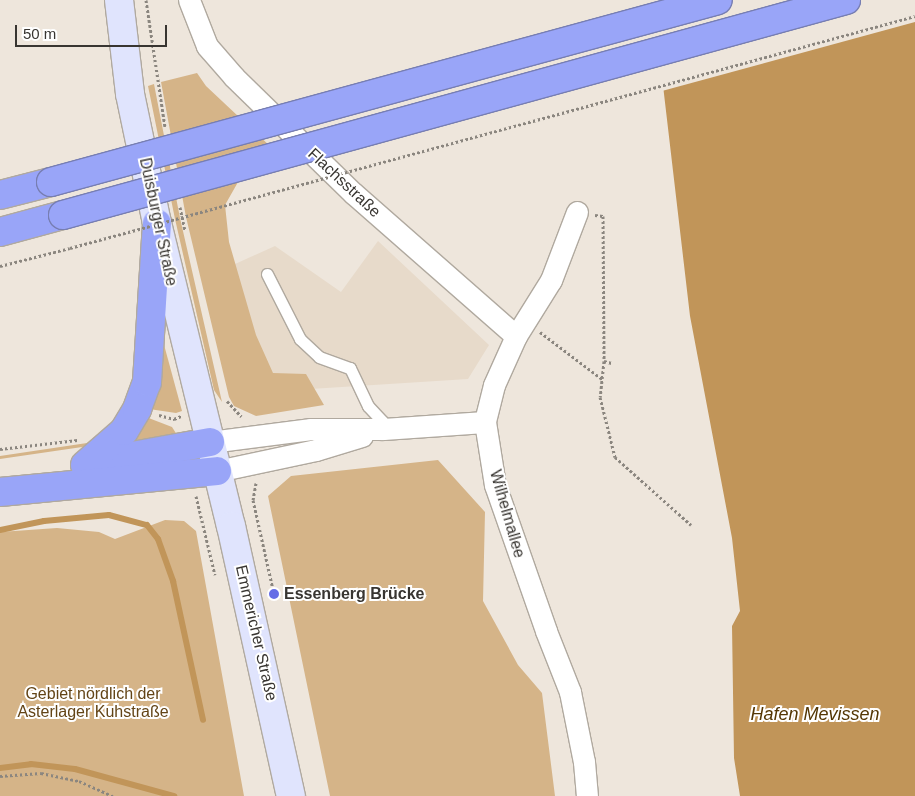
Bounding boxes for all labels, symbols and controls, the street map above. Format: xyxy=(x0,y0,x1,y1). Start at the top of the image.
scale bar xyxy=(18,15,170,47)
text: 50 m xyxy=(23,25,56,42)
street label: Flachsstraße xyxy=(304,144,384,222)
street label: Duisburger Straße xyxy=(135,156,181,288)
street label: Wilhelmallee xyxy=(485,468,529,560)
street label: Emmericher Straße xyxy=(231,563,281,703)
place label: Essenberg Brücke xyxy=(284,584,425,604)
marker: Essenberg Brücke xyxy=(268,588,280,600)
park label: Gebiet nördlich der Asterlager Kuhstraße xyxy=(17,684,169,722)
water label: Hafen Mevissen xyxy=(750,703,880,725)

